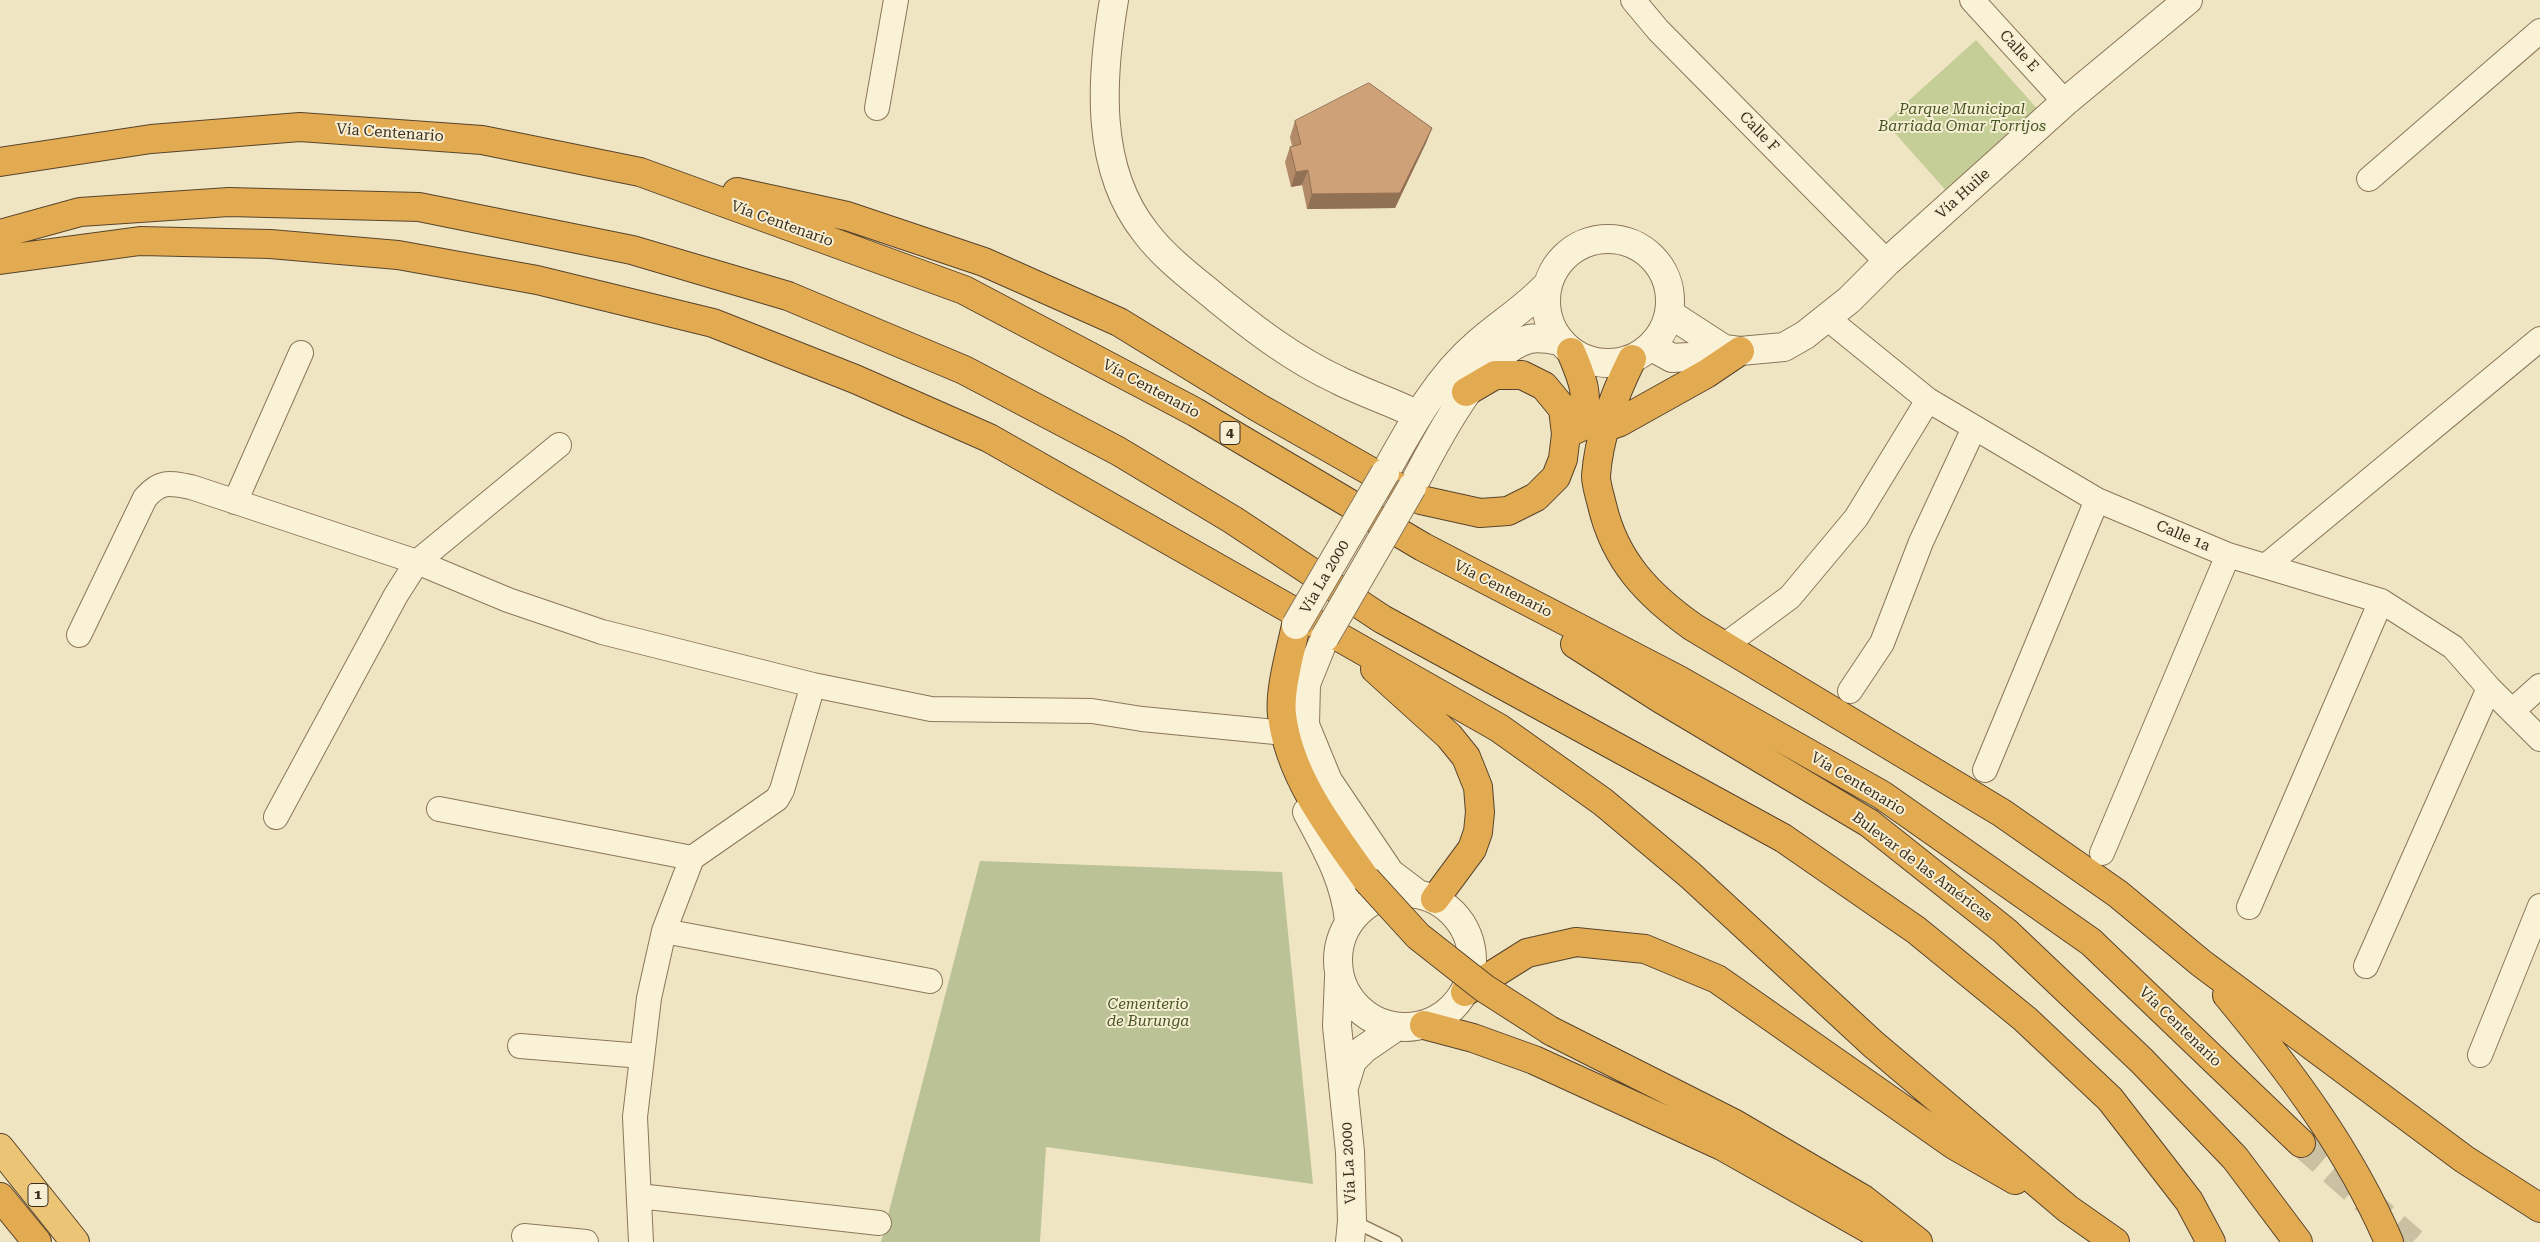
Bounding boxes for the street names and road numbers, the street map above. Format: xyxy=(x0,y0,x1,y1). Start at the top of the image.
street label: Calle E xyxy=(1996,26,2042,76)
street label: Calle F xyxy=(1735,108,1783,156)
street label: Vía Centenario xyxy=(336,120,444,146)
street label: Vía Huile xyxy=(1932,165,1994,223)
street label: Vía Centenario xyxy=(728,197,836,251)
street label: Vía Centenario xyxy=(1099,356,1203,422)
road number: 4 xyxy=(1220,422,1240,444)
street label: Calle 1a xyxy=(2153,517,2213,555)
street label: Vía La 2000 xyxy=(1297,537,1353,617)
street label: Vía Centenario xyxy=(1451,557,1555,621)
street label: Vía Centenario xyxy=(1807,749,1909,819)
street label: Bulevar de las Américas xyxy=(1848,808,1996,926)
street label: Vía Centenario xyxy=(2135,983,2225,1071)
street label: Vía La 2000 xyxy=(1338,1122,1360,1204)
road number: 1 xyxy=(28,1184,48,1206)

